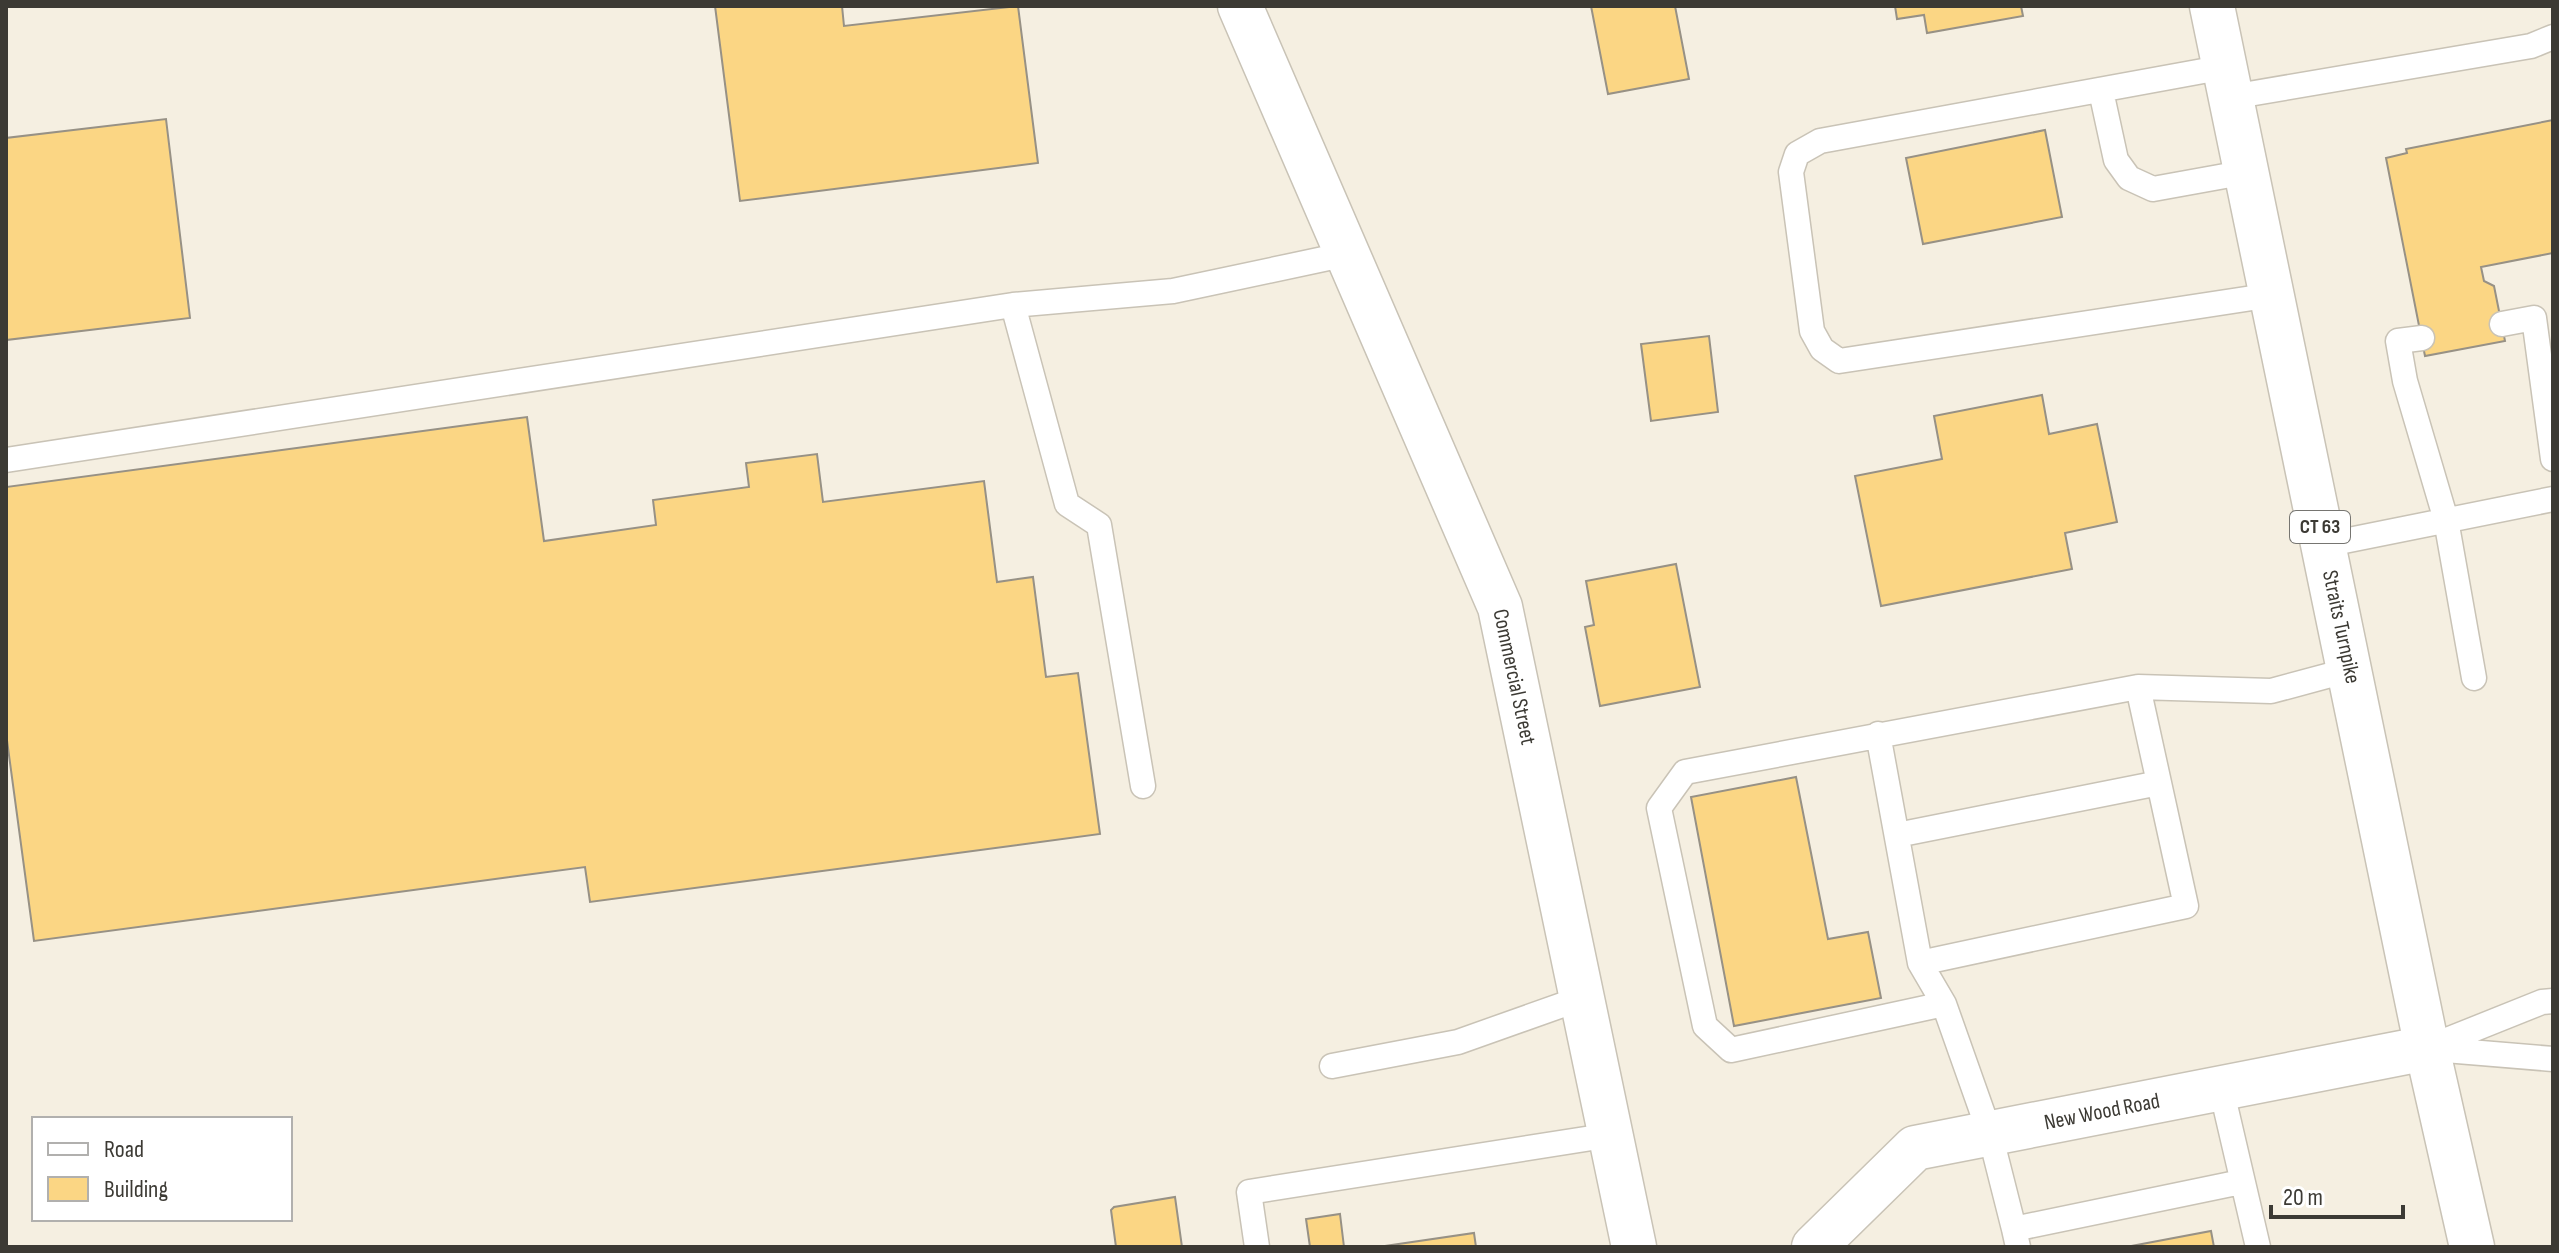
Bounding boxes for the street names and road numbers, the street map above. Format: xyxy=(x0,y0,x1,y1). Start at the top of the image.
road number: CT 63 xyxy=(2290,511,2350,543)
street label: Straits Turnpike xyxy=(2316,568,2366,686)
street label: Commercial Street xyxy=(1486,607,1542,748)
street label: New Wood Road xyxy=(2042,1088,2162,1136)

